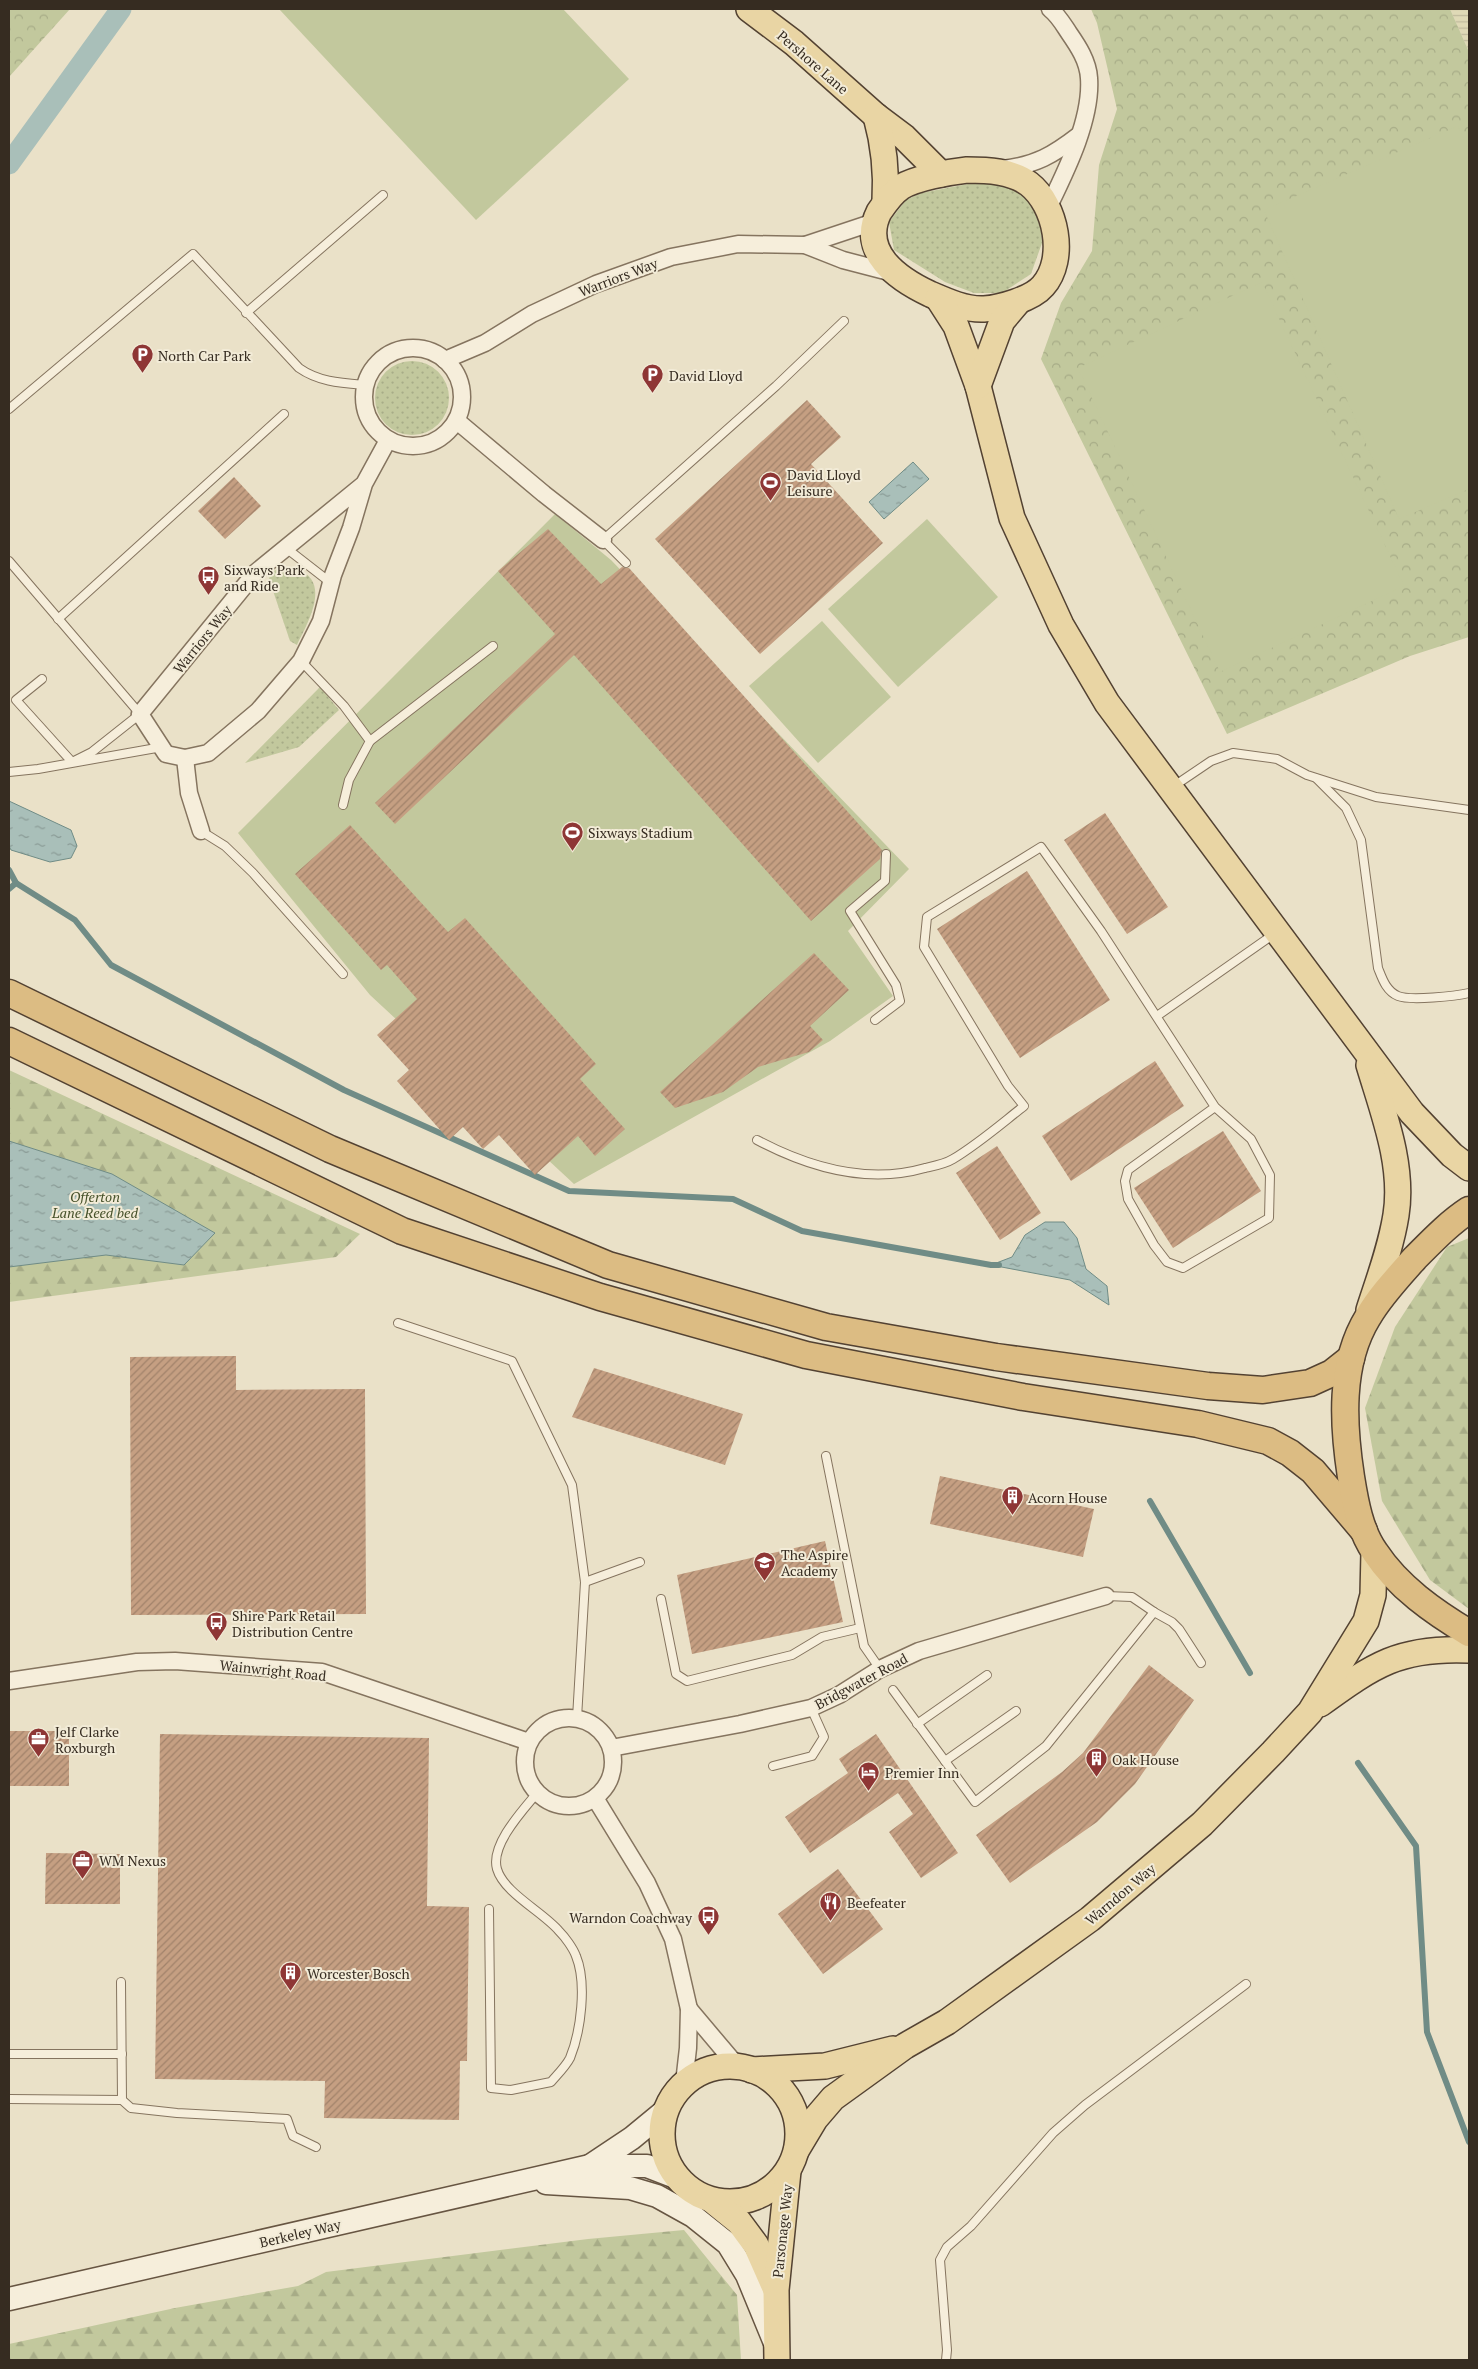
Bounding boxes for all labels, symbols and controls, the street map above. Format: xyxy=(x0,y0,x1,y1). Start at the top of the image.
street label: Pershore Lane xyxy=(773,26,853,98)
street label: Warriors Way xyxy=(576,253,661,301)
parking icon: North Car Park xyxy=(130,343,154,374)
place label: North Car Park xyxy=(158,346,252,365)
parking icon: David Lloyd xyxy=(641,363,665,394)
place label: David Lloyd xyxy=(669,366,743,385)
place label: David Lloyd Leisure xyxy=(787,465,861,500)
sports icon: David Lloyd Leisure xyxy=(759,470,783,501)
place label: Sixways Park and Ride xyxy=(224,560,306,595)
bus stop icon: Sixways Park and Ride xyxy=(196,565,220,596)
street label: Warriors Way xyxy=(168,600,236,677)
sports icon: Sixways Stadium xyxy=(560,820,584,851)
place label: Sixways Stadium xyxy=(588,823,693,842)
park label: Offerton Lane Reed bed xyxy=(51,1187,138,1222)
building icon: Acorn House xyxy=(1000,1485,1024,1516)
place label: Acorn House xyxy=(1028,1488,1107,1507)
place label: The Aspire Academy xyxy=(781,1545,848,1580)
school or university icon: The Aspire Academy xyxy=(753,1550,777,1581)
place label: Shire Park Retail Distribution Centre xyxy=(232,1606,353,1641)
bus stop icon: Shire Park Retail Distribution Centre xyxy=(204,1611,228,1642)
street label: Bridgwater Road xyxy=(811,1648,911,1714)
street label: Wainwright Road xyxy=(219,1655,327,1685)
place label: Jelf Clarke Roxburgh xyxy=(55,1722,119,1757)
office icon: Jelf Clarke Roxburgh xyxy=(27,1727,51,1758)
building icon: Oak House xyxy=(1084,1747,1108,1778)
place label: Oak House xyxy=(1112,1750,1179,1769)
hotel icon: Premier Inn xyxy=(857,1760,881,1791)
place label: Premier Inn xyxy=(885,1763,960,1782)
office icon: WM Nexus xyxy=(71,1848,95,1879)
place label: WM Nexus xyxy=(99,1851,166,1870)
street label: Warndon Way xyxy=(1081,1858,1160,1929)
restaurant icon: Beefeater xyxy=(819,1890,843,1921)
place label: Beefeater xyxy=(847,1893,907,1912)
bus stop icon: Warndon Coachway xyxy=(696,1905,720,1936)
place label: Warndon Coachway xyxy=(569,1908,693,1927)
building icon: Worcester Bosch xyxy=(279,1961,303,1992)
place label: Worcester Bosch xyxy=(307,1964,410,1983)
street label: Parsonage Way xyxy=(768,2182,796,2279)
street label: Berkeley Way xyxy=(257,2214,343,2252)

